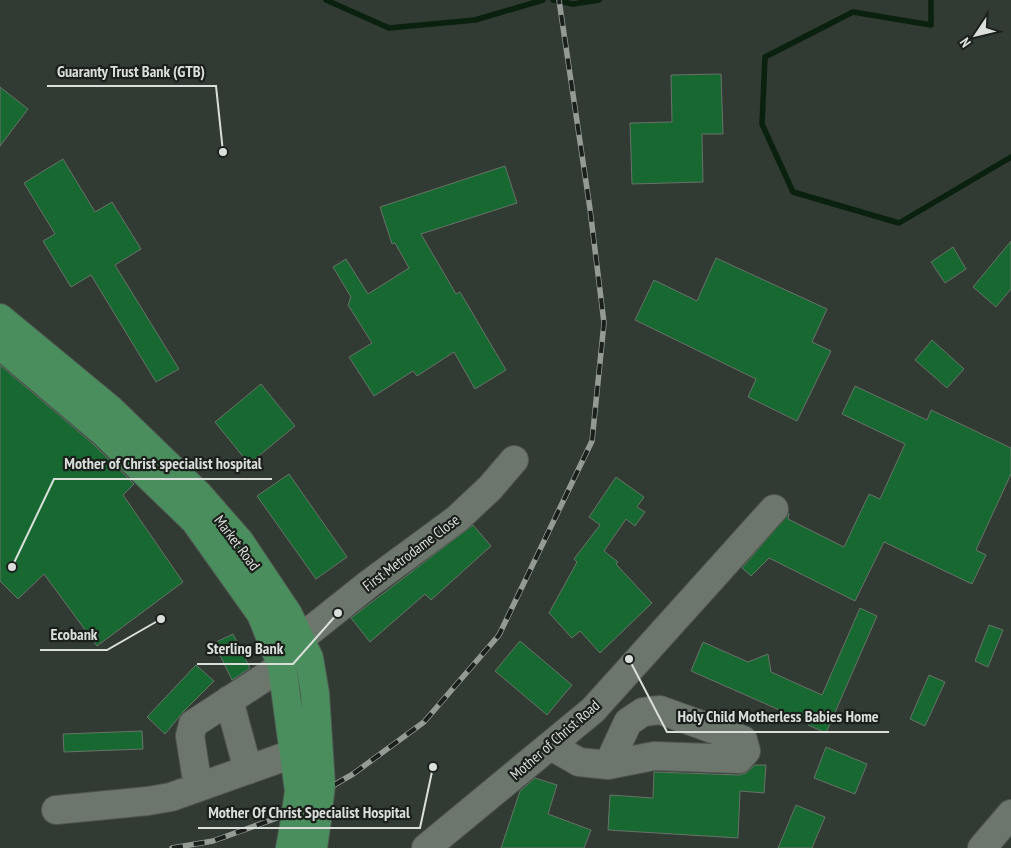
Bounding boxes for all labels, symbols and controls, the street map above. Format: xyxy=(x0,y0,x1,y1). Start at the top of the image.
north arrow xyxy=(951,10,1001,60)
text: N xyxy=(956,34,975,51)
callout: Guaranty Trust Bank (GTB) xyxy=(47,55,216,86)
text: Guaranty Trust Bank (GTB) xyxy=(57,61,205,81)
callout: Mother of Christ specialist hospital xyxy=(54,448,272,479)
text: Mother of Christ specialist hospital xyxy=(64,453,262,473)
street label: First Metrodame Close xyxy=(359,510,463,595)
street label: Market Road xyxy=(210,511,264,574)
callout: Ecobank xyxy=(40,619,107,650)
text: Ecobank xyxy=(51,624,98,644)
callout: Sterling Bank xyxy=(197,633,293,664)
text: Sterling Bank xyxy=(207,638,284,658)
street label: Mother of Christ Road xyxy=(506,696,603,784)
callout: Holy Child Motherless Babies Home xyxy=(667,701,889,732)
text: Holy Child Motherless Babies Home xyxy=(677,706,879,726)
callout: Mother Of Christ Specialist Hospital xyxy=(198,797,420,828)
text: Mother Of Christ Specialist Hospital xyxy=(208,802,410,822)

